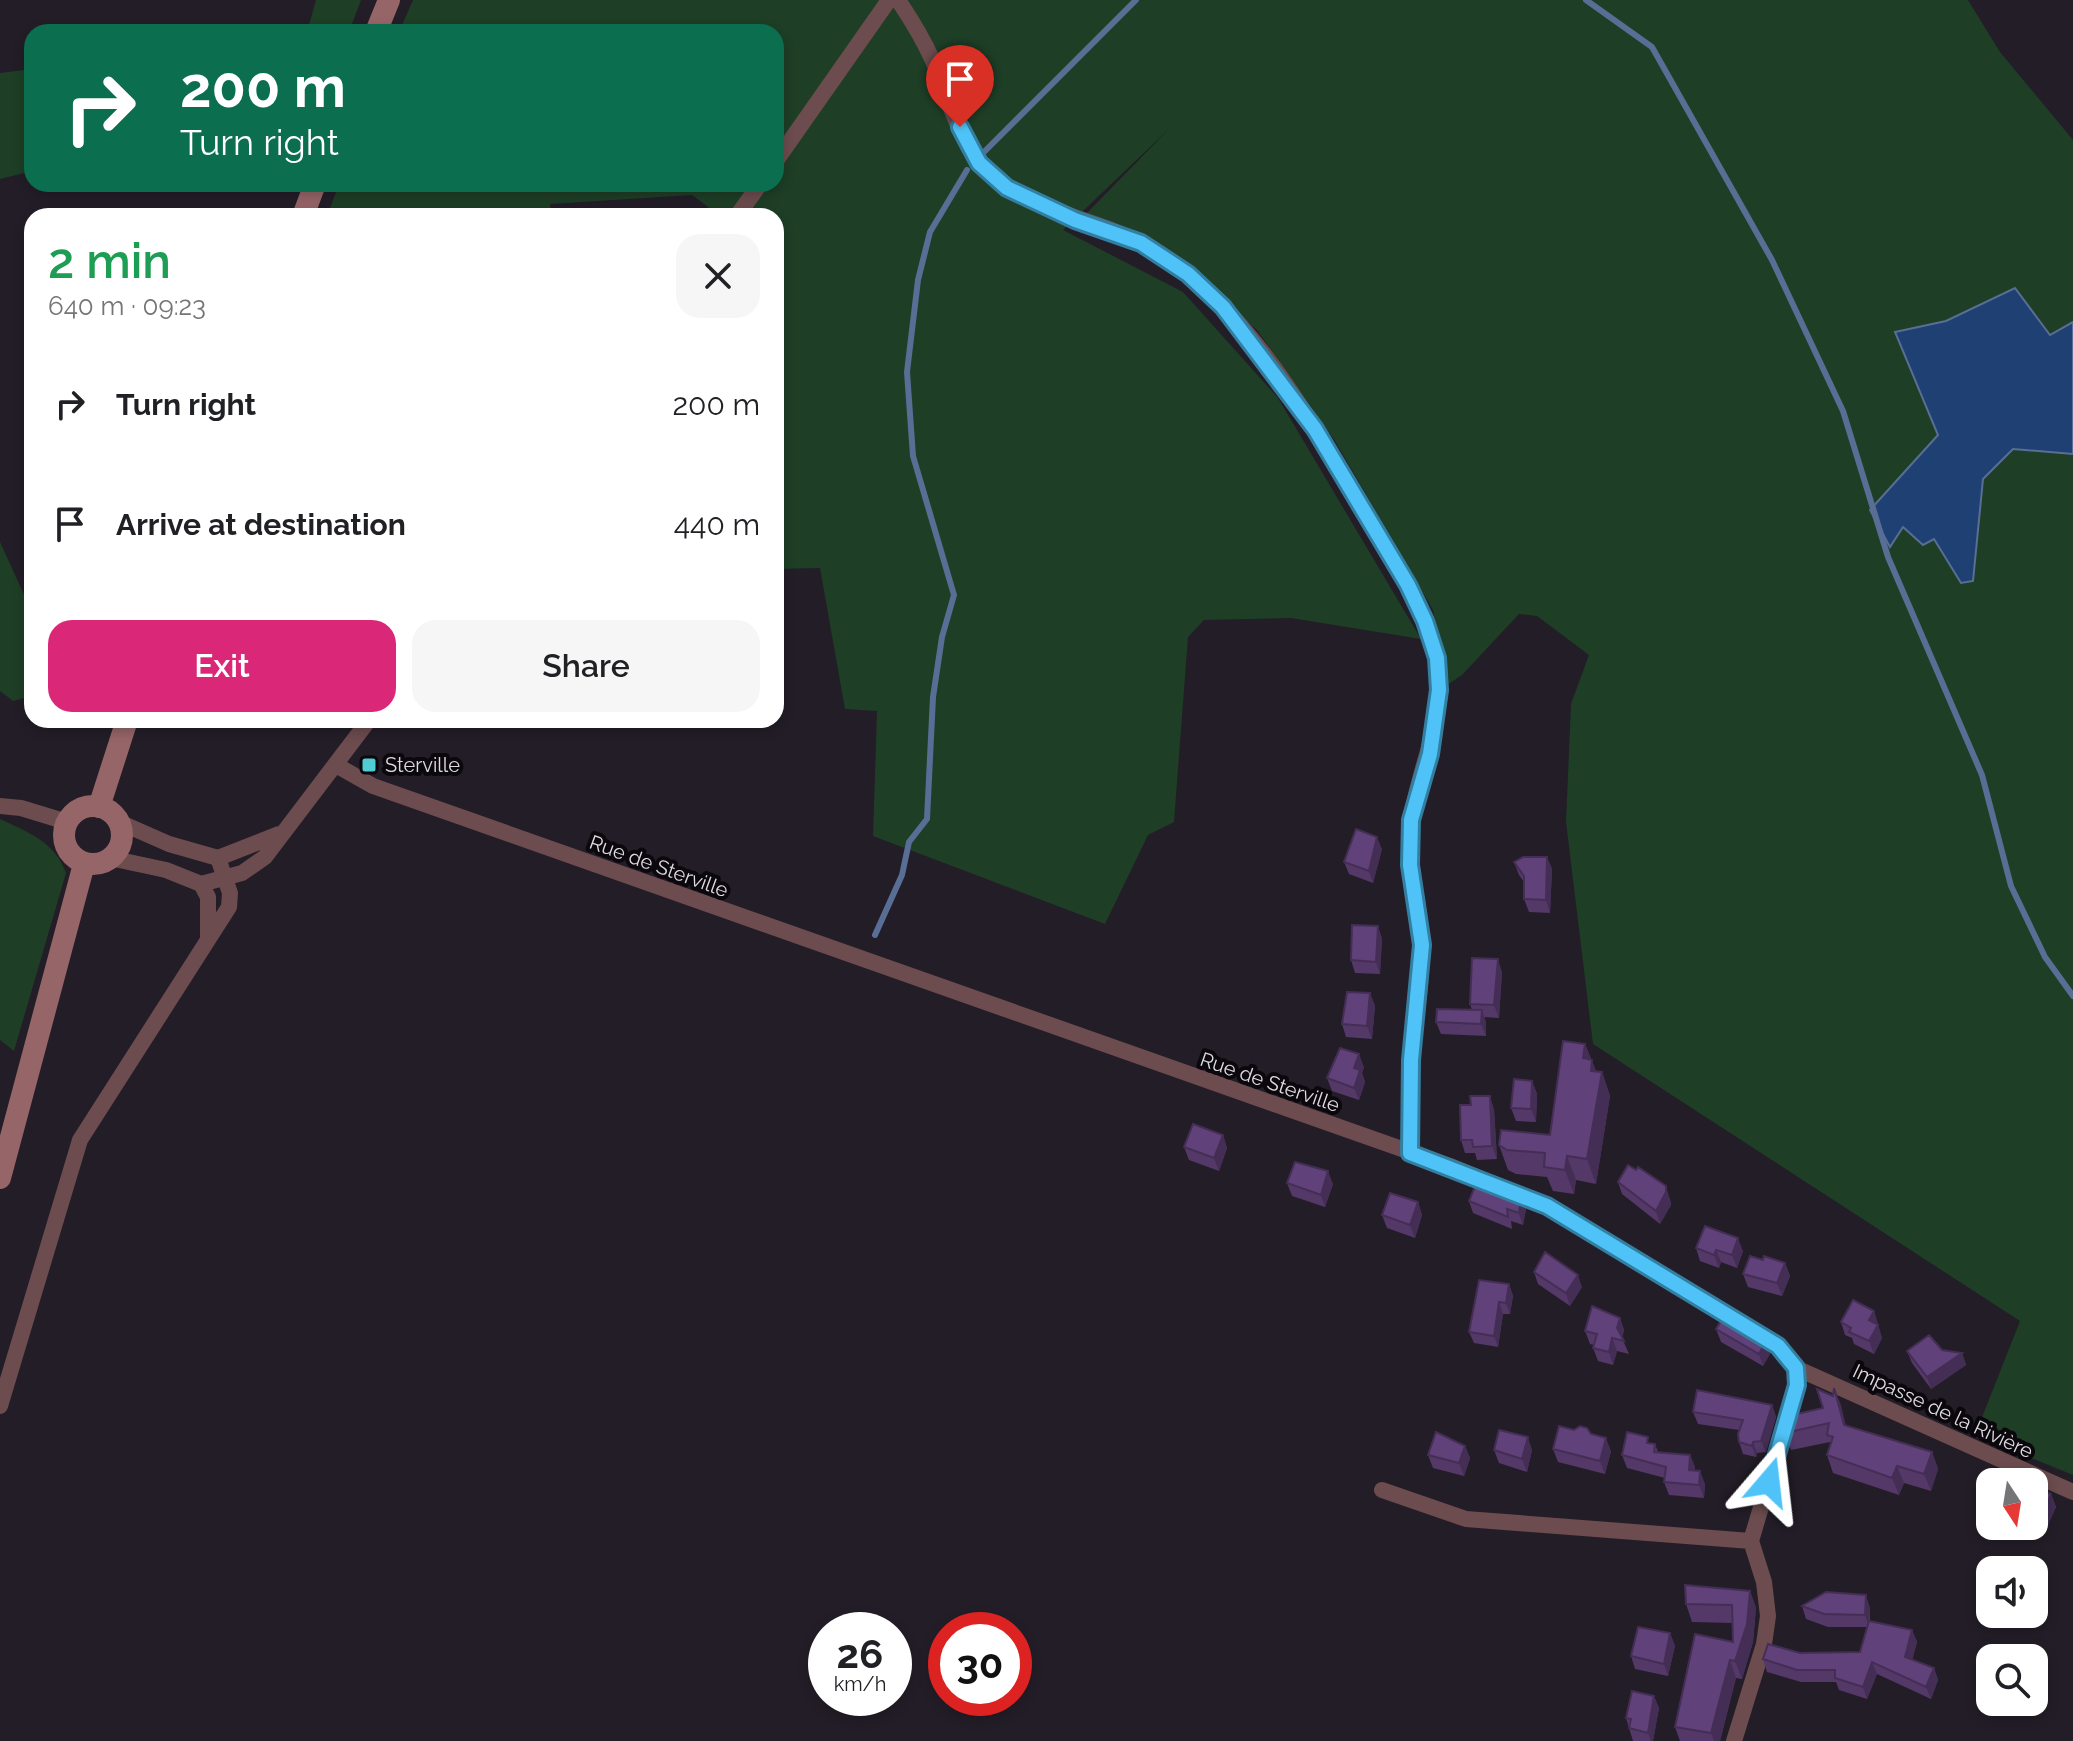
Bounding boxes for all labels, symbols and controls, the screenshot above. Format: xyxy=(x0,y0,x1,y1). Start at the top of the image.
pin xyxy=(926,45,994,127)
text: 200 m xyxy=(180,54,346,120)
icon: right xyxy=(48,56,152,160)
icon: arrive xyxy=(938,57,982,101)
text: Turn right xyxy=(180,121,339,163)
text: 2 min xyxy=(48,233,171,289)
button: close xyxy=(676,234,760,318)
text: 640 m · 09:23 xyxy=(48,291,206,321)
icon: right xyxy=(48,382,92,426)
text: Turn right xyxy=(116,387,256,422)
text: 200 m xyxy=(672,387,760,422)
icon: arrive xyxy=(48,502,92,546)
text: Arrive at destination xyxy=(116,507,406,542)
text: 440 m xyxy=(674,507,760,542)
button: Exit xyxy=(48,620,396,712)
button: Share xyxy=(412,620,760,712)
place label: Sterville xyxy=(385,753,460,777)
marker: Sterville xyxy=(360,756,378,774)
street label: Rue de Sterville xyxy=(586,830,732,902)
street label: Rue de Sterville xyxy=(1197,1047,1343,1117)
street label: Impasse de la Rivière xyxy=(1849,1359,2037,1463)
position arrow xyxy=(1727,1440,1811,1524)
north arrow xyxy=(1976,1468,2048,1540)
map controls xyxy=(1976,1468,2048,1716)
button: sound xyxy=(1976,1556,2048,1628)
speed limit sign: 30 xyxy=(928,1612,1032,1716)
text: 26 xyxy=(837,1630,883,1677)
button: search xyxy=(1976,1644,2048,1716)
text: km/h xyxy=(834,1672,886,1696)

